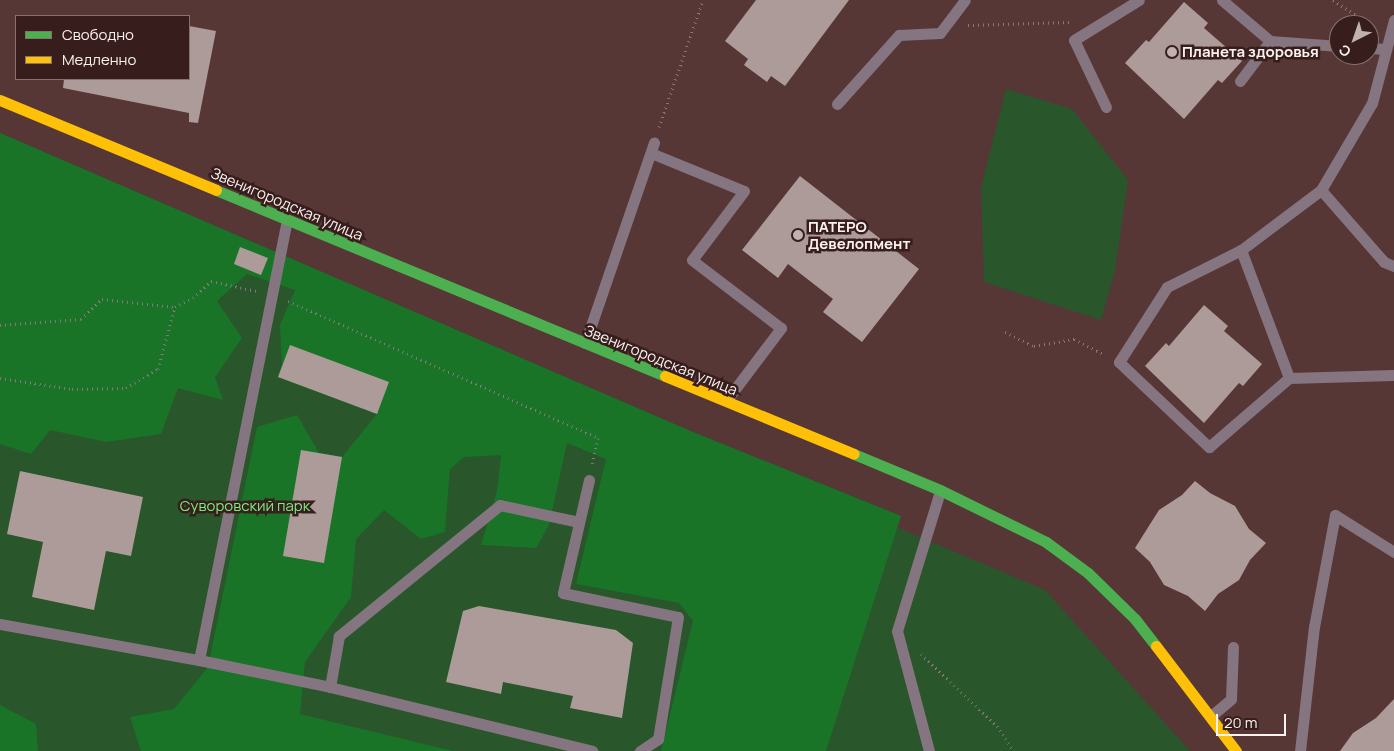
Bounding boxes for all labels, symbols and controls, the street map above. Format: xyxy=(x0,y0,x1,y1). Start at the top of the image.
legend xyxy=(15,15,190,80)
north arrow xyxy=(1329,15,1379,65)
text: Свободно xyxy=(62,24,134,45)
text: С xyxy=(1334,40,1355,62)
place label: Планета здоровья xyxy=(1182,43,1319,61)
marker: Планета здоровья xyxy=(1166,46,1178,58)
text: Медленно xyxy=(62,49,136,70)
street label: Звенигородская улица xyxy=(208,164,366,244)
place label: ПАТЕРО Девелопмент xyxy=(808,217,910,252)
marker: ПАТЕРО Девелопмент xyxy=(792,229,804,241)
street label: Звенигородская улица xyxy=(582,321,740,399)
park label: Суворовский парк xyxy=(180,497,310,515)
scale bar xyxy=(1219,704,1289,736)
text: 20 m xyxy=(1224,712,1257,733)

